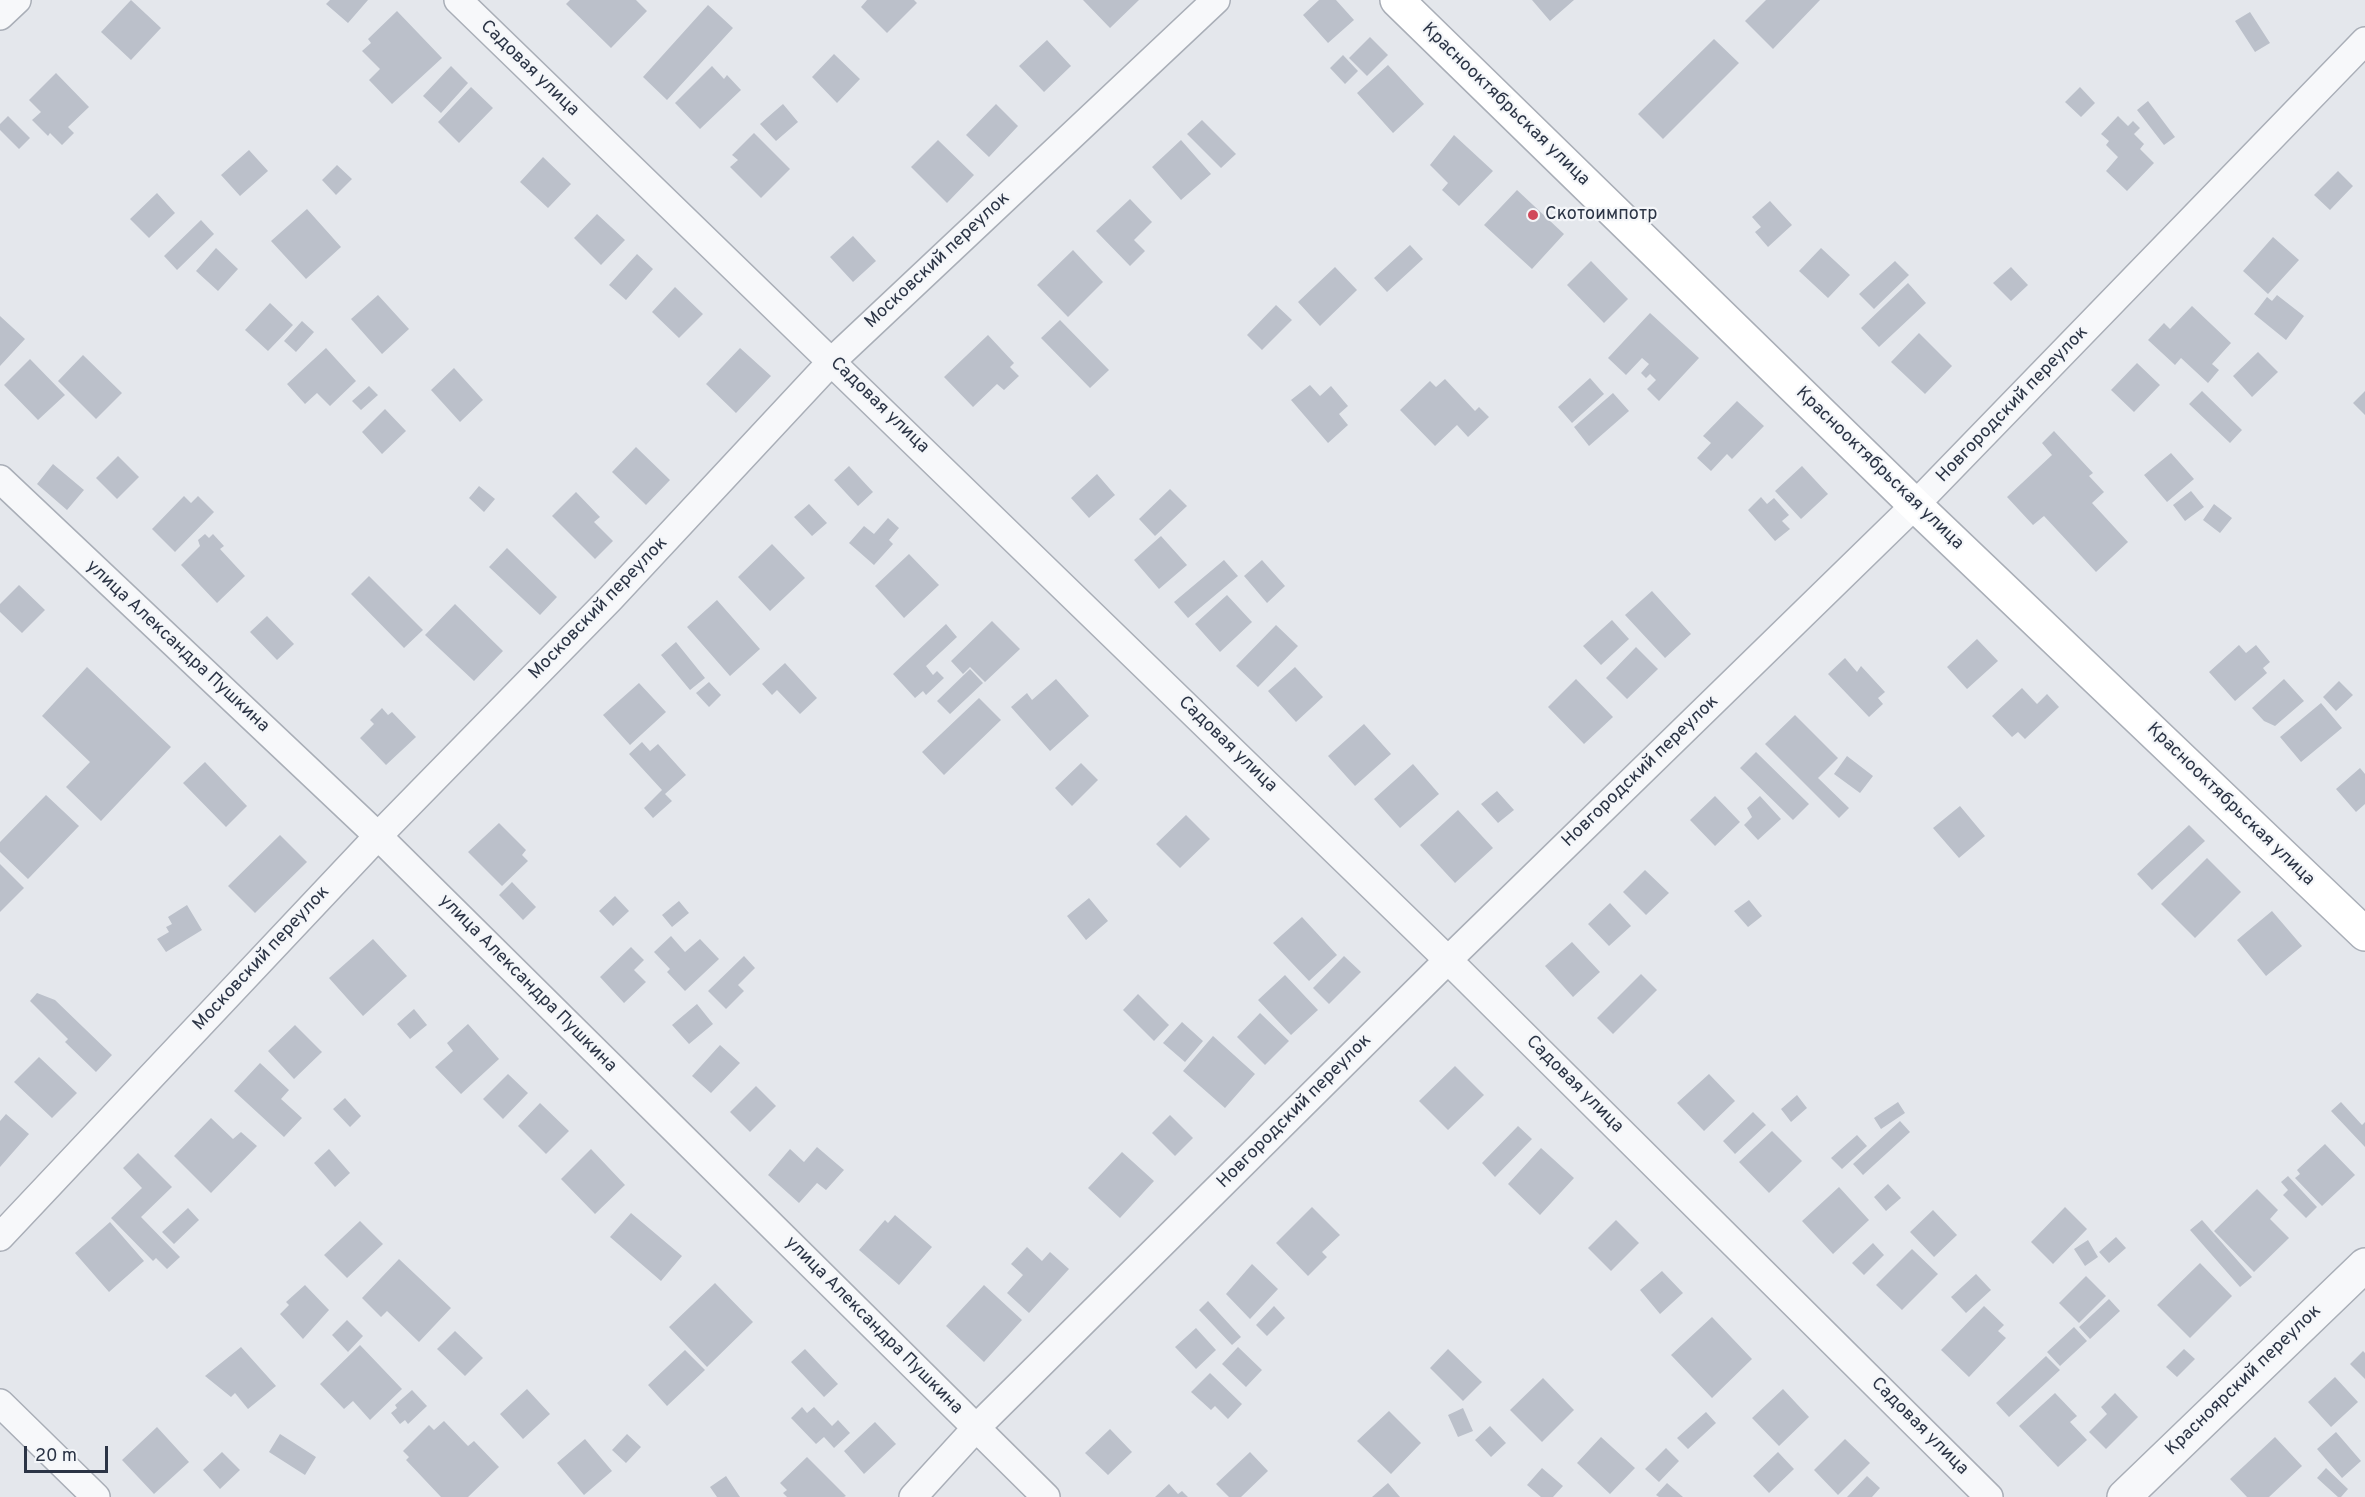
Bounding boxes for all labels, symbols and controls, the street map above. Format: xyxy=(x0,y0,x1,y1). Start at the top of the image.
street label: Садовая улица xyxy=(475,16,583,122)
street label: Краснооктябрьская улица xyxy=(1416,19,1594,191)
street label: Московский переулок xyxy=(861,188,1015,334)
place label: Скотоимпотр xyxy=(1545,204,1657,226)
marker: Скотоимпотр xyxy=(1526,208,1540,222)
street label: Новгородский переулок xyxy=(1933,322,2093,488)
street label: Садовая улица xyxy=(825,353,933,459)
street label: Краснооктябрьская улица xyxy=(1790,383,1968,555)
street label: Московский переулок xyxy=(525,533,673,685)
street label: улица Александра Пушкина xyxy=(81,556,273,738)
street label: Садовая улица xyxy=(1173,692,1281,798)
street label: Новгородский переулок xyxy=(1558,692,1724,852)
street label: Краснооктябрьская улица xyxy=(2141,719,2319,891)
street label: Московский переулок xyxy=(189,882,335,1036)
street label: улица Александра Пушкина xyxy=(434,891,620,1077)
street label: Новгородский переулок xyxy=(1213,1030,1377,1194)
street label: Садовая улица xyxy=(1521,1032,1627,1138)
street label: улица Александра Пушкина xyxy=(780,1233,966,1419)
street label: Красноярский переулок xyxy=(2162,1301,2326,1461)
street label: Садовая улица xyxy=(1866,1374,1972,1480)
scale bar xyxy=(27,1434,111,1472)
text: 20 m xyxy=(35,1445,77,1468)

